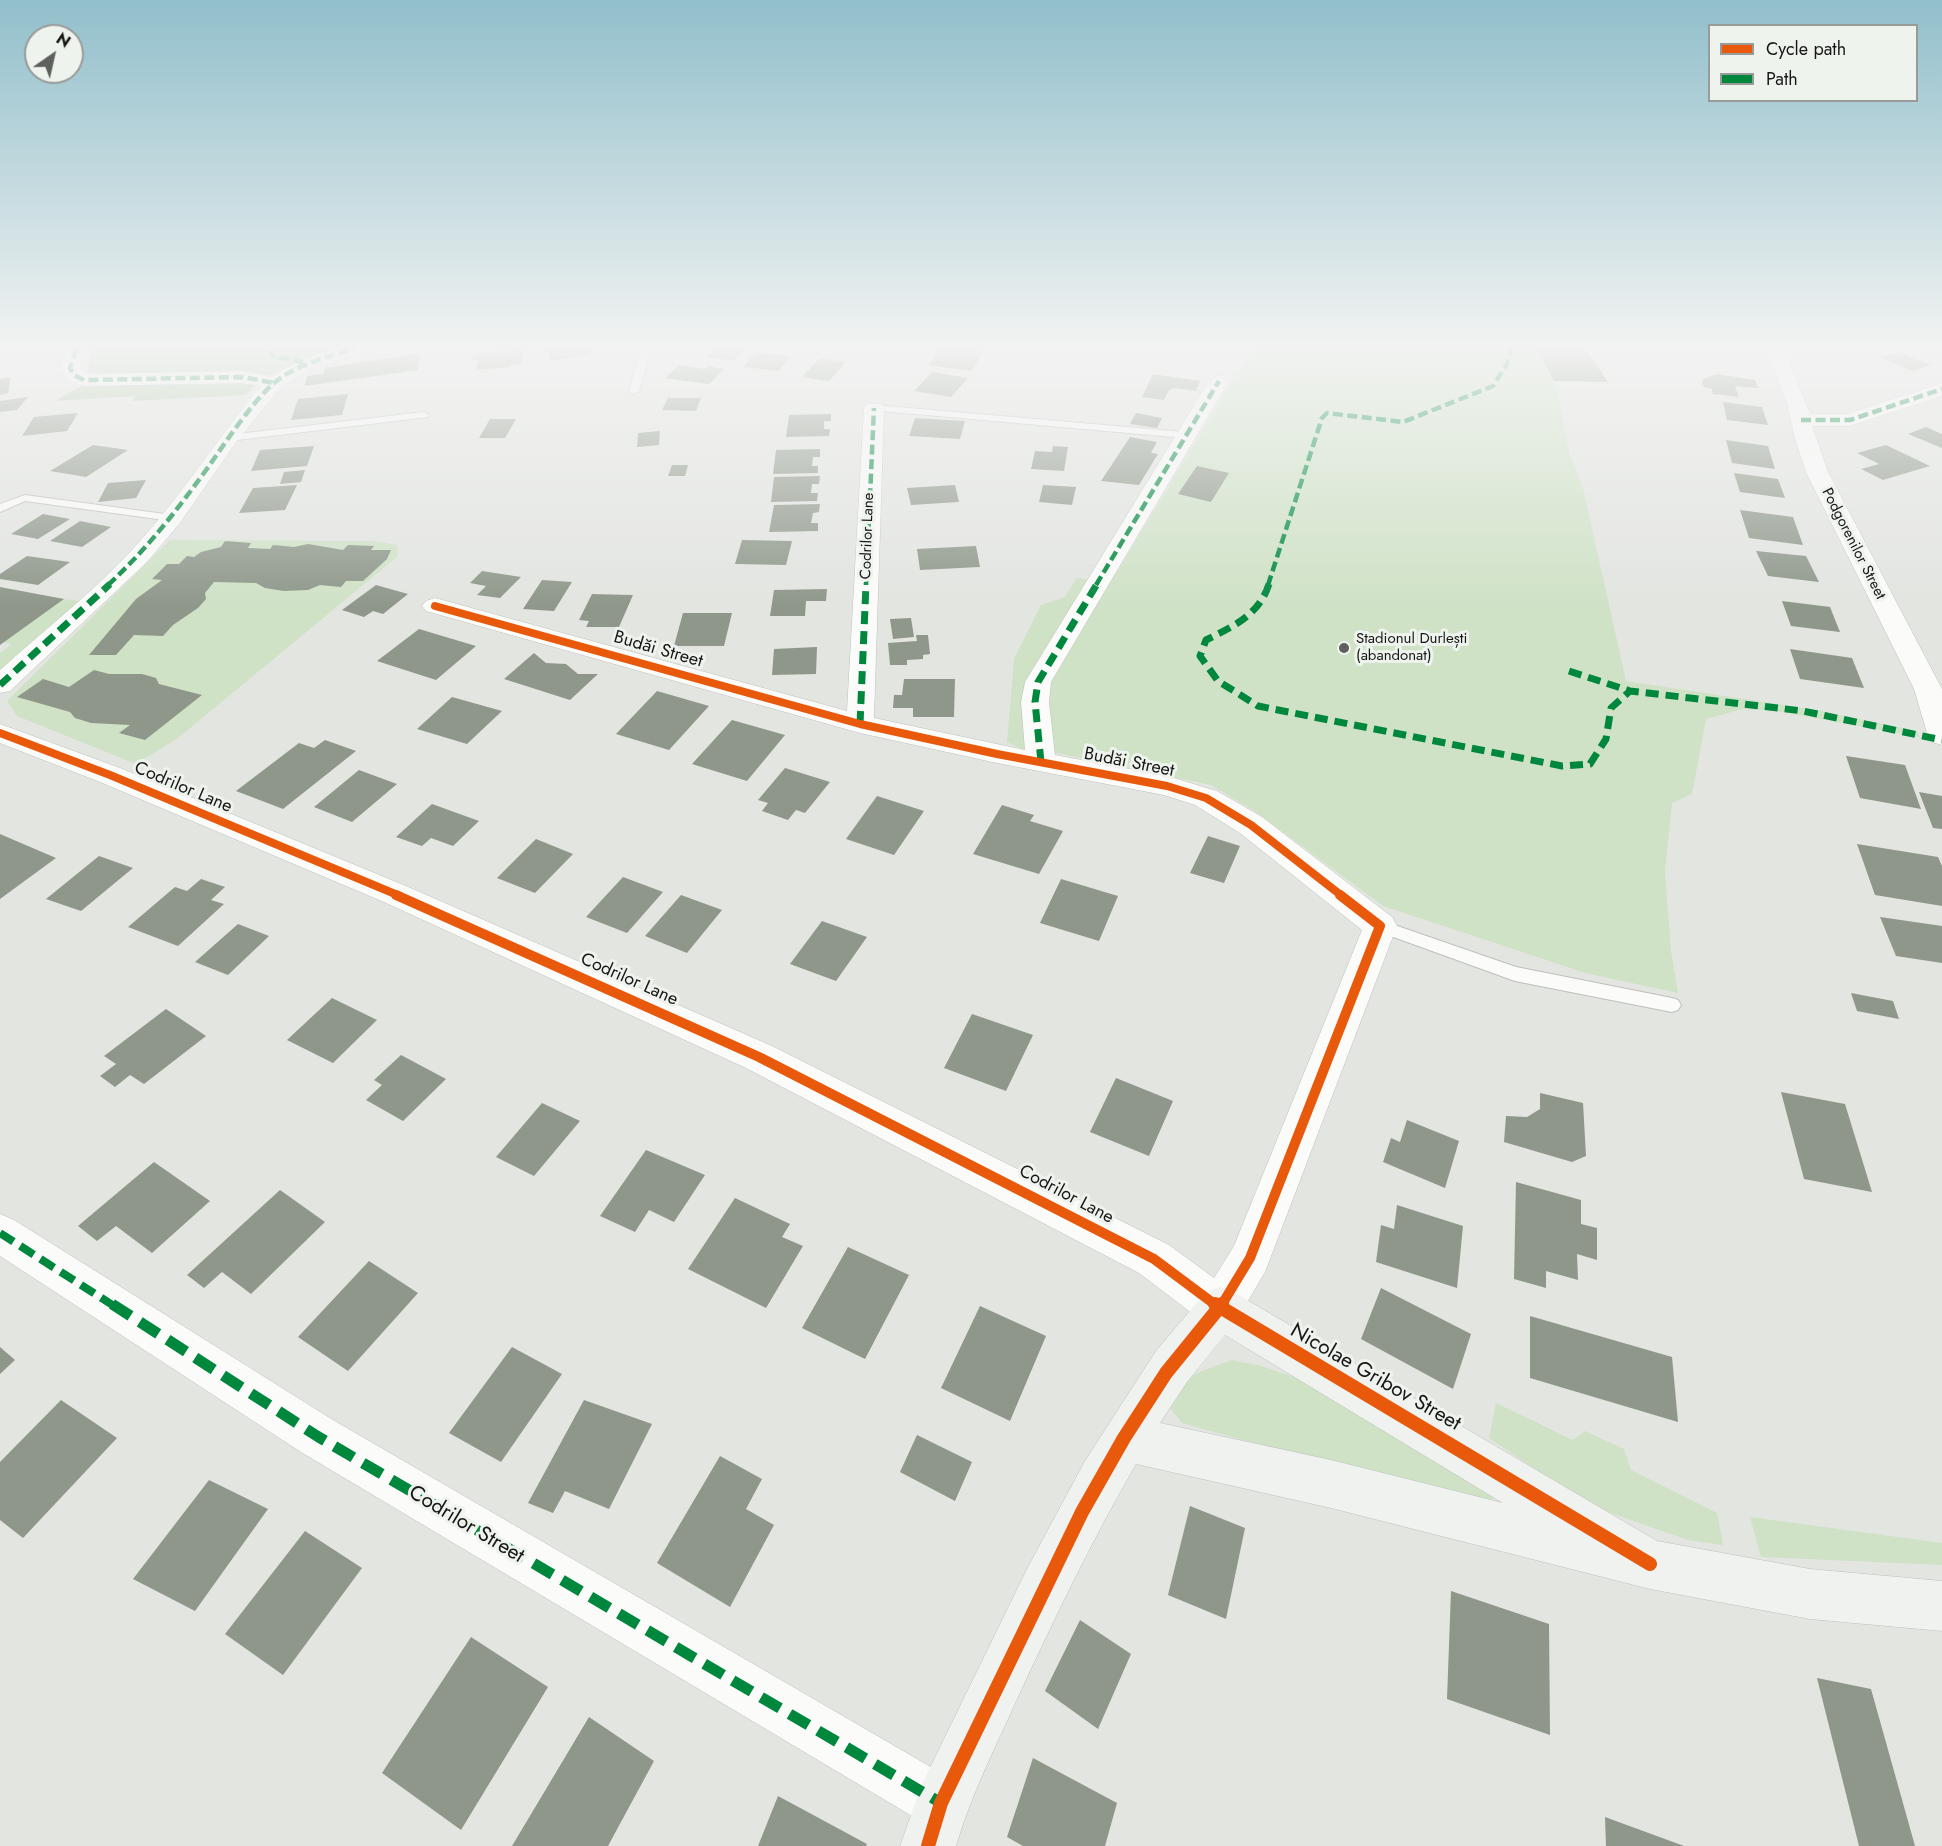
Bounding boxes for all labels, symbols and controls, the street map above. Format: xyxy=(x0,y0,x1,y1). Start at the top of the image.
north arrow xyxy=(24,24,84,84)
legend xyxy=(1708,24,1918,102)
text: N xyxy=(52,27,75,53)
text: Cycle path xyxy=(1766,36,1846,62)
text: Path xyxy=(1766,66,1798,92)
street label: Podgorenilor Street xyxy=(1817,485,1889,603)
street label: Codrilor Lane xyxy=(857,492,879,580)
street label: Budăi Street xyxy=(611,627,705,673)
place label: Stadionul Durlești (abandonat) xyxy=(1356,630,1467,665)
marker: Stadionul Durlești (abandonat) xyxy=(1337,641,1351,655)
street label: Budăi Street xyxy=(1082,744,1176,782)
street label: Codrilor Lane xyxy=(131,758,235,818)
street label: Codrilor Lane xyxy=(577,949,681,1011)
street label: Codrilor Lane xyxy=(1015,1161,1117,1229)
street label: Nicolae Gribov Street xyxy=(1285,1319,1465,1437)
street label: Codrilor Street xyxy=(404,1481,528,1569)

